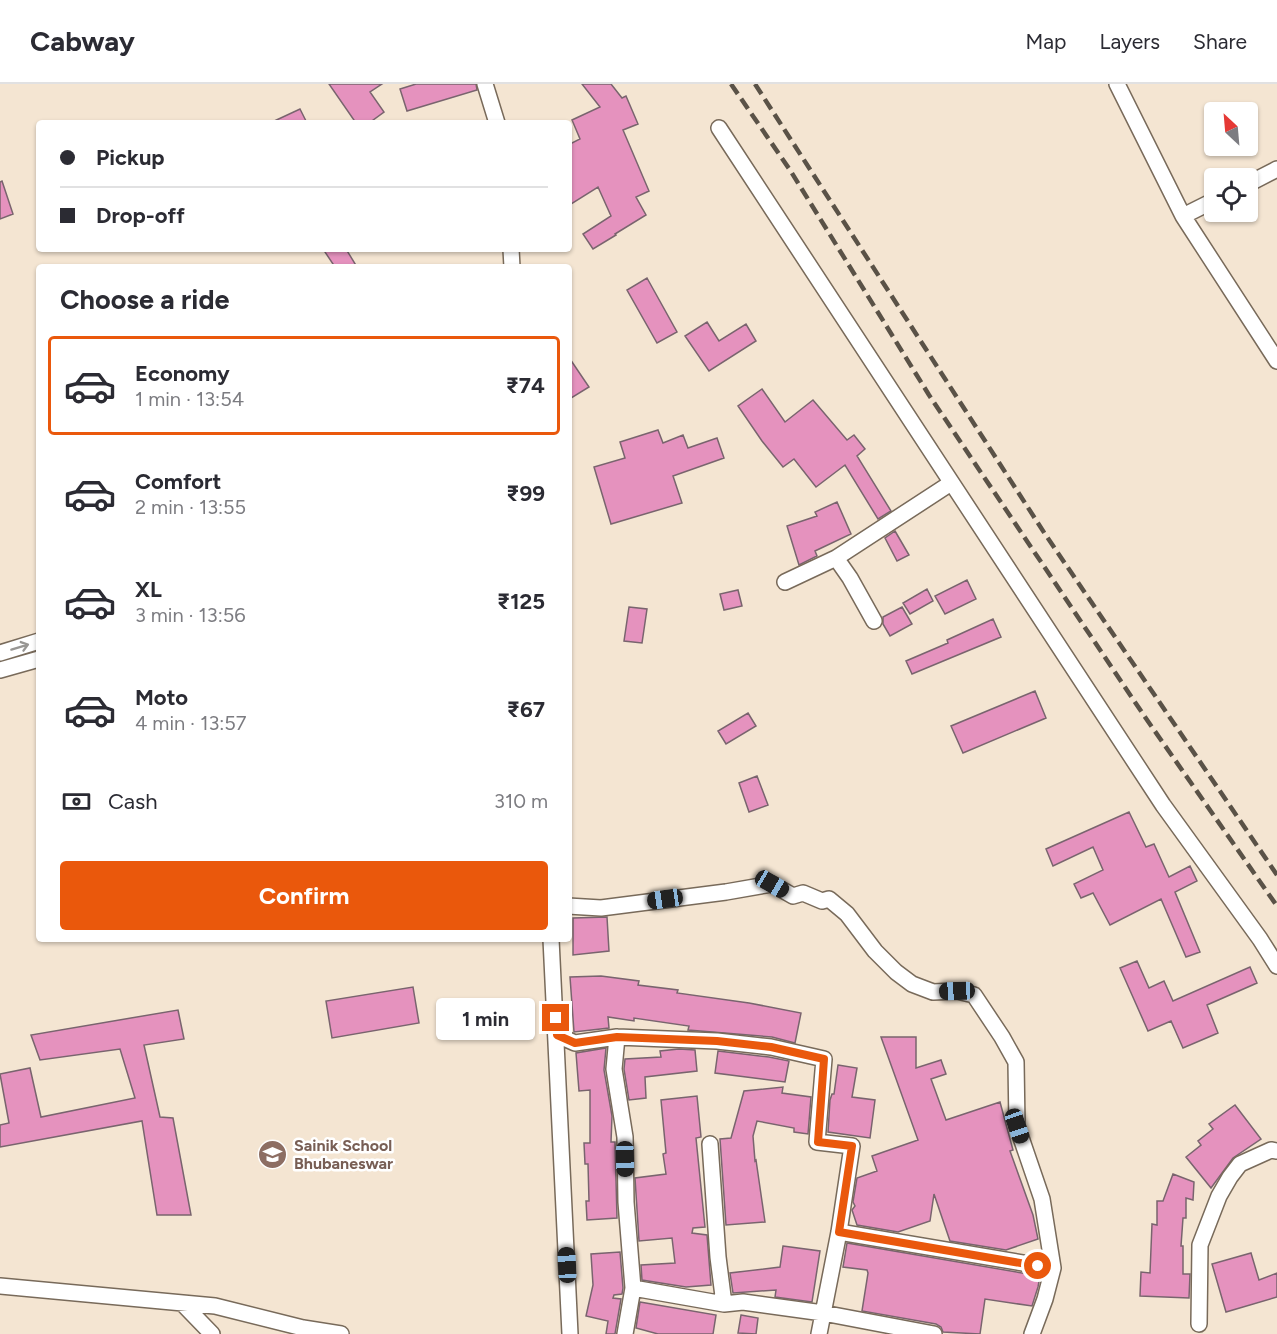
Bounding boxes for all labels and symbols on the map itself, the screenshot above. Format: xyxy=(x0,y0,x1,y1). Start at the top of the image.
north arrow xyxy=(1204,102,1258,156)
one-way arrow xyxy=(10,640,29,651)
car xyxy=(752,867,792,901)
car xyxy=(646,888,684,910)
car xyxy=(939,981,975,1001)
callout: 1 min xyxy=(436,997,535,1039)
route end xyxy=(542,1004,569,1031)
car xyxy=(1003,1106,1031,1146)
place label: Sainik School Bhubaneswar xyxy=(294,1136,393,1173)
school or university icon: Sainik School Bhubaneswar xyxy=(257,1138,289,1170)
car xyxy=(616,1141,634,1177)
car xyxy=(557,1247,577,1283)
route start xyxy=(1024,1252,1051,1279)

